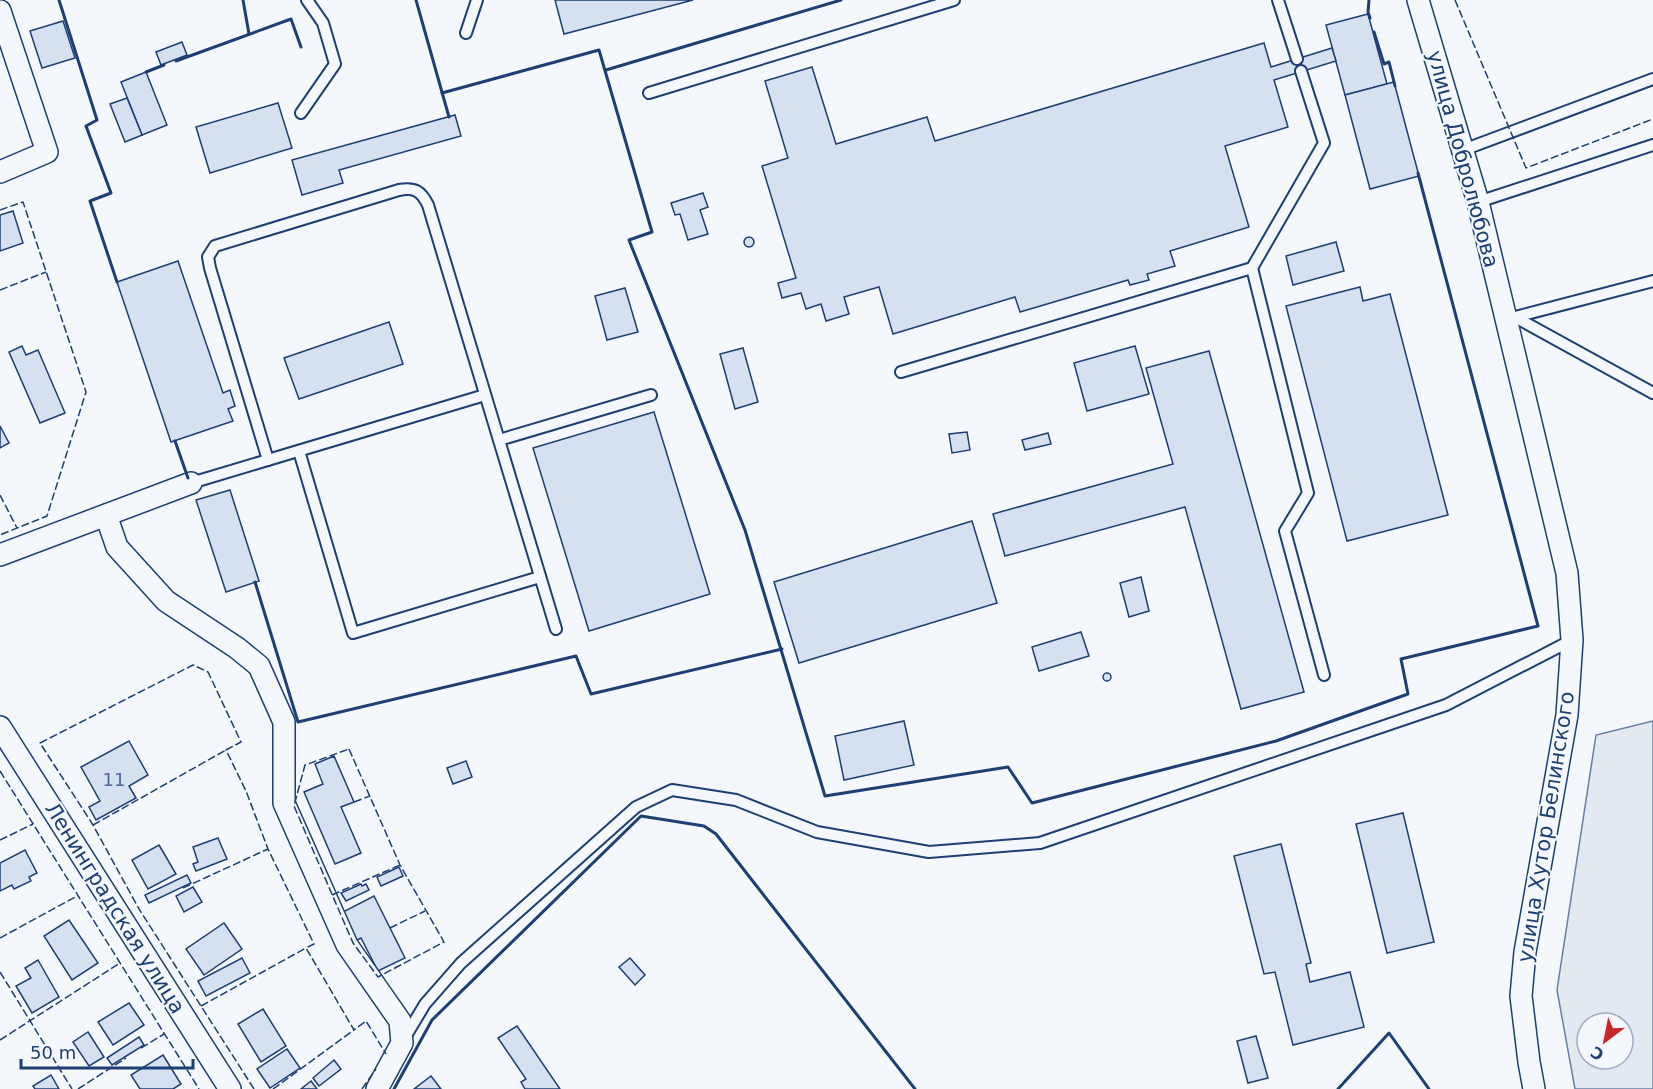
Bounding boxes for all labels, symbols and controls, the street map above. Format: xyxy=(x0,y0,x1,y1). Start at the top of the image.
street label: улица Добролюбова xyxy=(1422,48,1504,270)
street label: улица Хутор Белинского xyxy=(1513,690,1579,964)
house number: 11 xyxy=(103,769,125,790)
street label: Ленинградская улица xyxy=(40,798,190,1018)
north arrow xyxy=(1575,1011,1635,1071)
scale bar xyxy=(21,1032,194,1070)
text: 50 m xyxy=(30,1042,76,1063)
text: С xyxy=(1587,1042,1607,1064)

